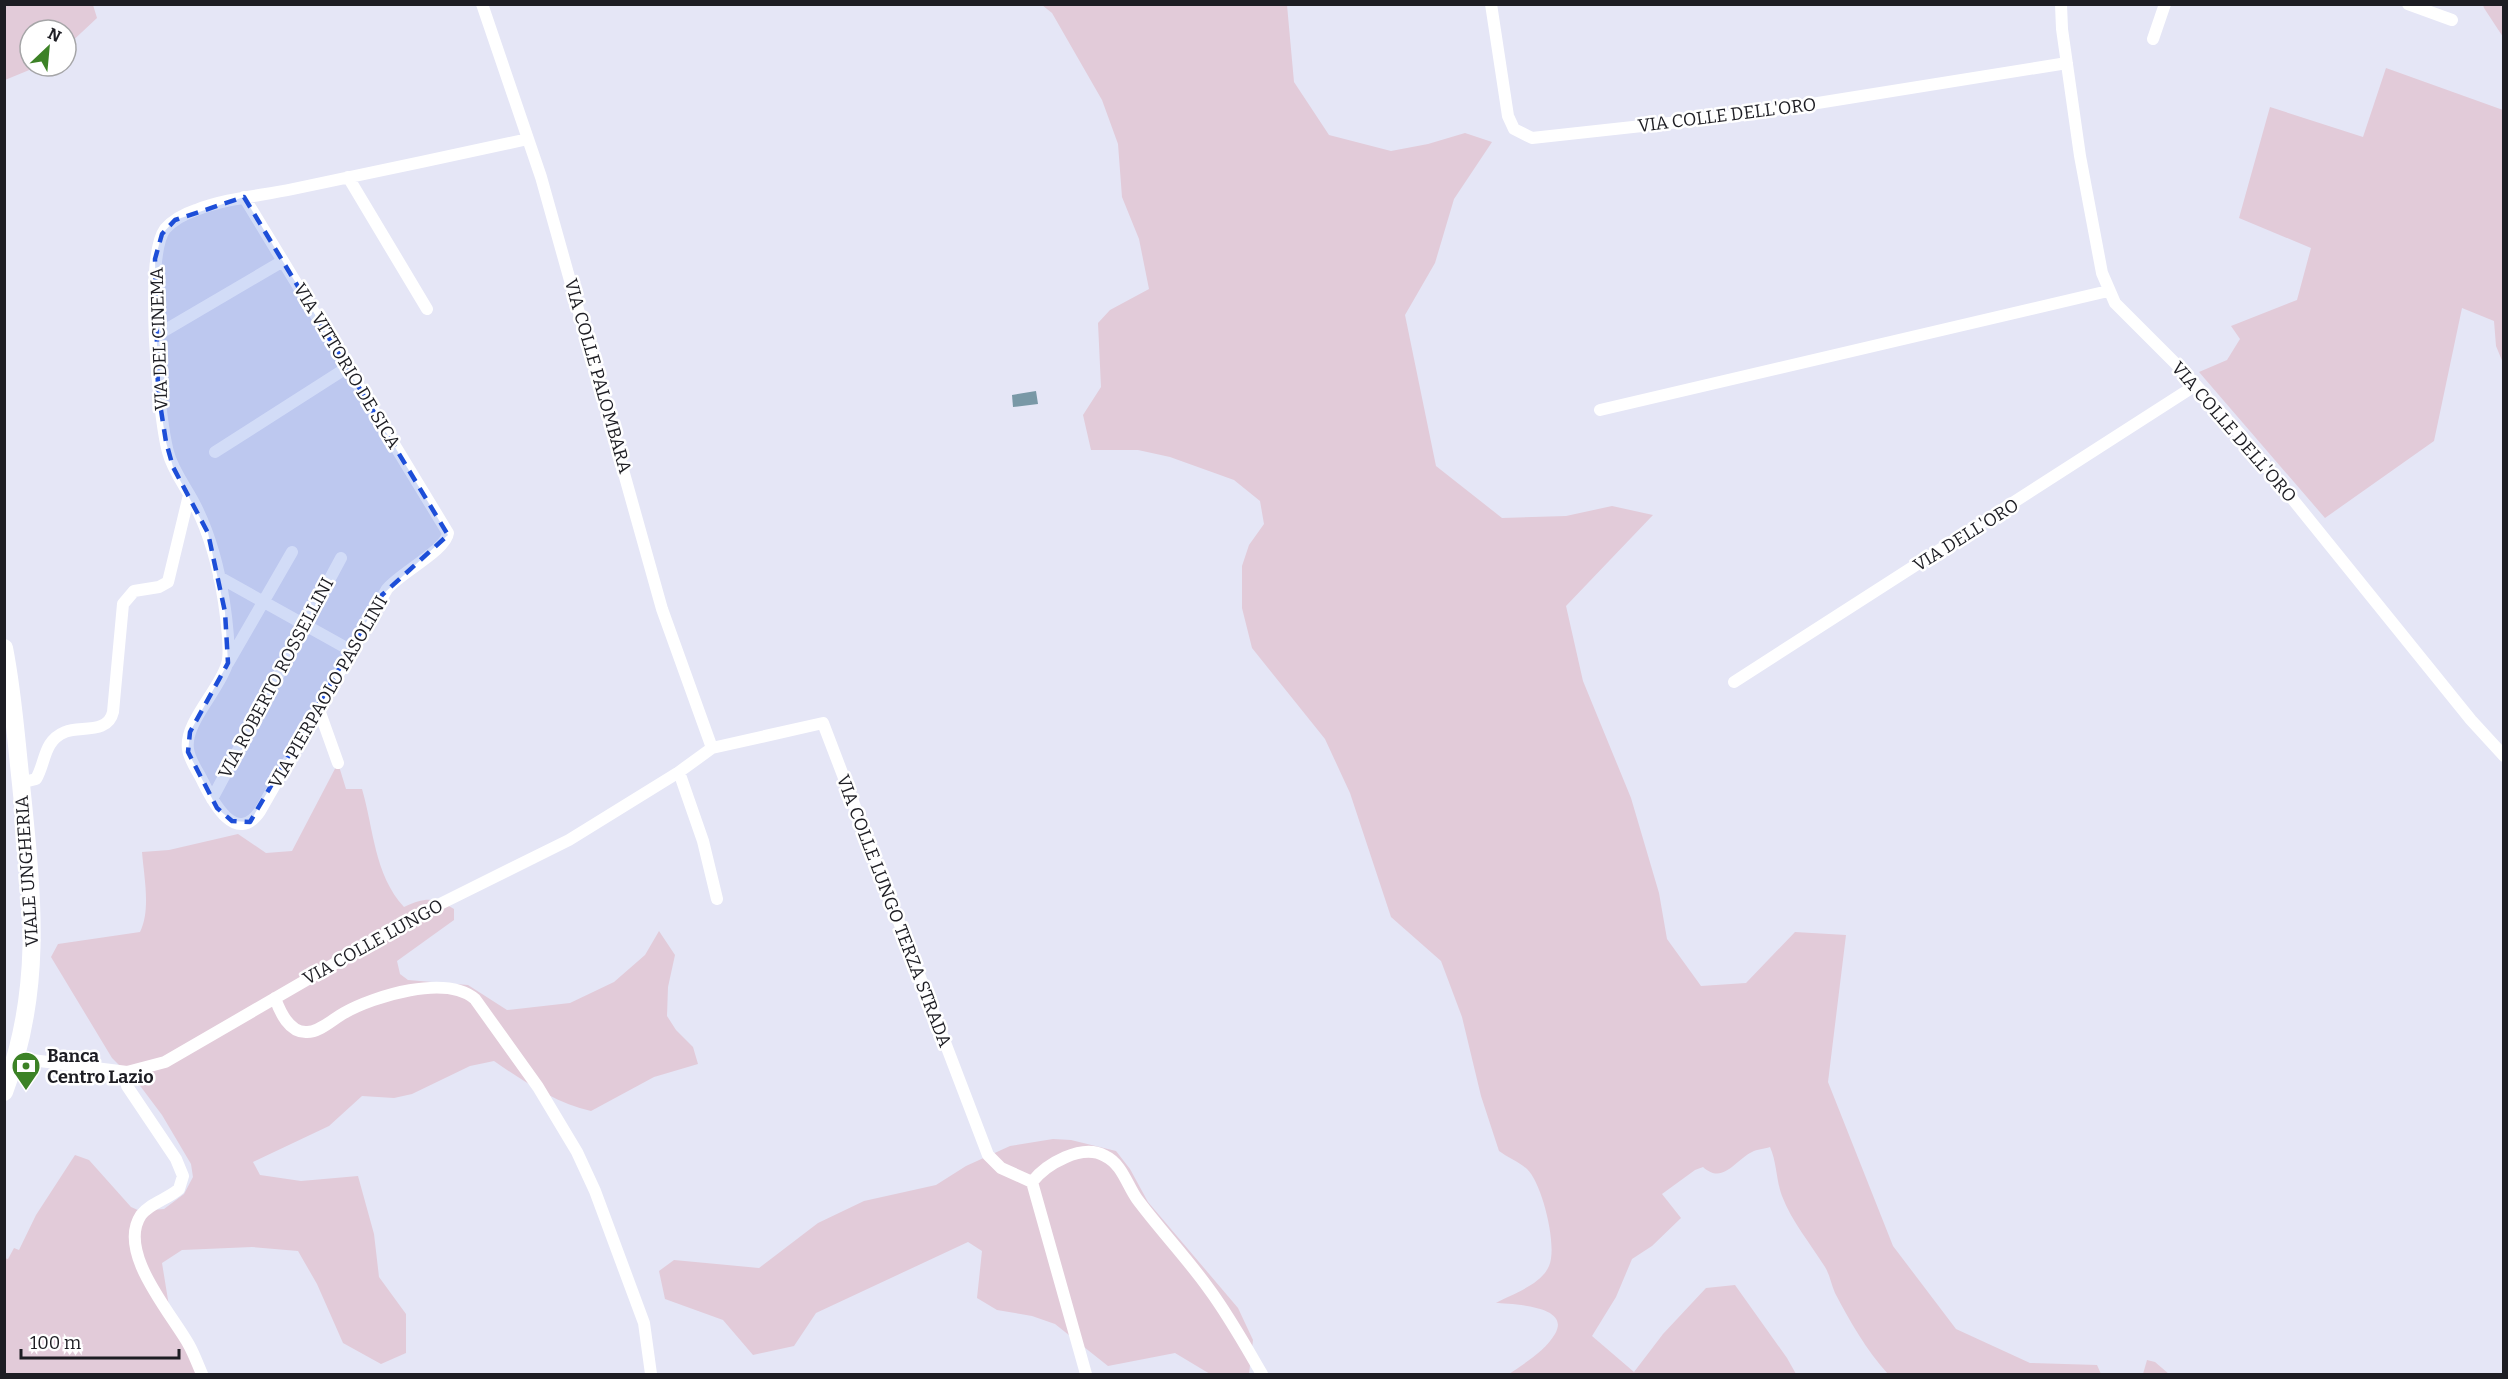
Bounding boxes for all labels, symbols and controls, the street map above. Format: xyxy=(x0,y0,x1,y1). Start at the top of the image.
north arrow xyxy=(18,18,78,78)
text: N xyxy=(45,24,64,46)
street label: VIA COLLE DELL'ORO xyxy=(1637,93,1817,137)
street label: VIA DEL CINEMA xyxy=(145,267,172,411)
street label: VIA COLLE PALOMBARA xyxy=(560,276,636,476)
street label: VIA VITTORIO DE SICA xyxy=(289,279,405,453)
street label: VIA COLLE DELL'ORO xyxy=(2167,357,2301,507)
street label: VIA DELL'ORO xyxy=(1909,494,2023,576)
street label: VIA ROBERTO ROSSELLINI xyxy=(214,574,338,782)
street label: VIA PIERPAOLO PASOLINI xyxy=(264,592,392,792)
street label: VIA COLLE LUNGO TERZA STRADA xyxy=(832,772,956,1050)
street label: VIALE UNGHERIA xyxy=(11,794,43,947)
street label: VIA COLLE LUNGO xyxy=(299,894,447,990)
place label: Banca Centro Lazio xyxy=(47,1045,154,1088)
bank icon: Banca Centro Lazio xyxy=(10,1050,42,1092)
scale bar xyxy=(21,1322,178,1360)
text: 100 m xyxy=(30,1332,81,1354)

